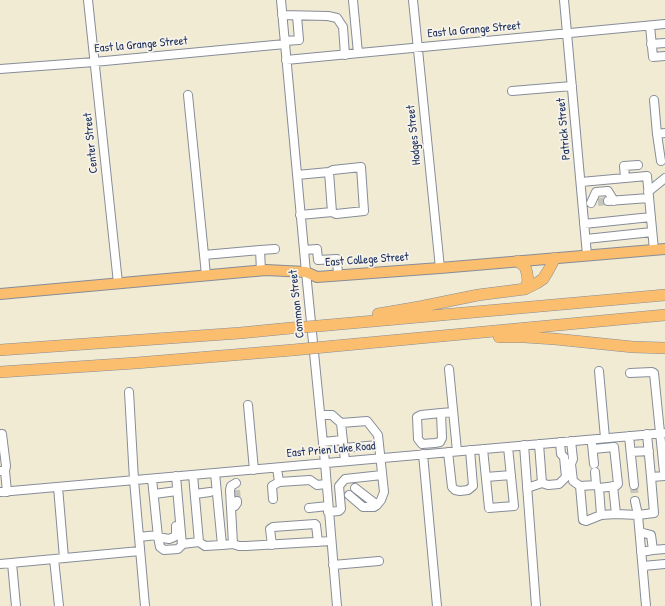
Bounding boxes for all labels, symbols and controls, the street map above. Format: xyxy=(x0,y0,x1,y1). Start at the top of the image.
street label: East la Grange Street xyxy=(427,19,521,41)
street label: East la Grange Street xyxy=(94,34,188,56)
street label: Patrick Street xyxy=(554,97,574,161)
street label: Hodges Street xyxy=(404,104,424,166)
street label: Center Street xyxy=(81,112,101,174)
street label: East College Street xyxy=(325,250,409,270)
street label: Common Street xyxy=(286,269,308,339)
street label: East Prien Lake Road xyxy=(286,439,376,461)

